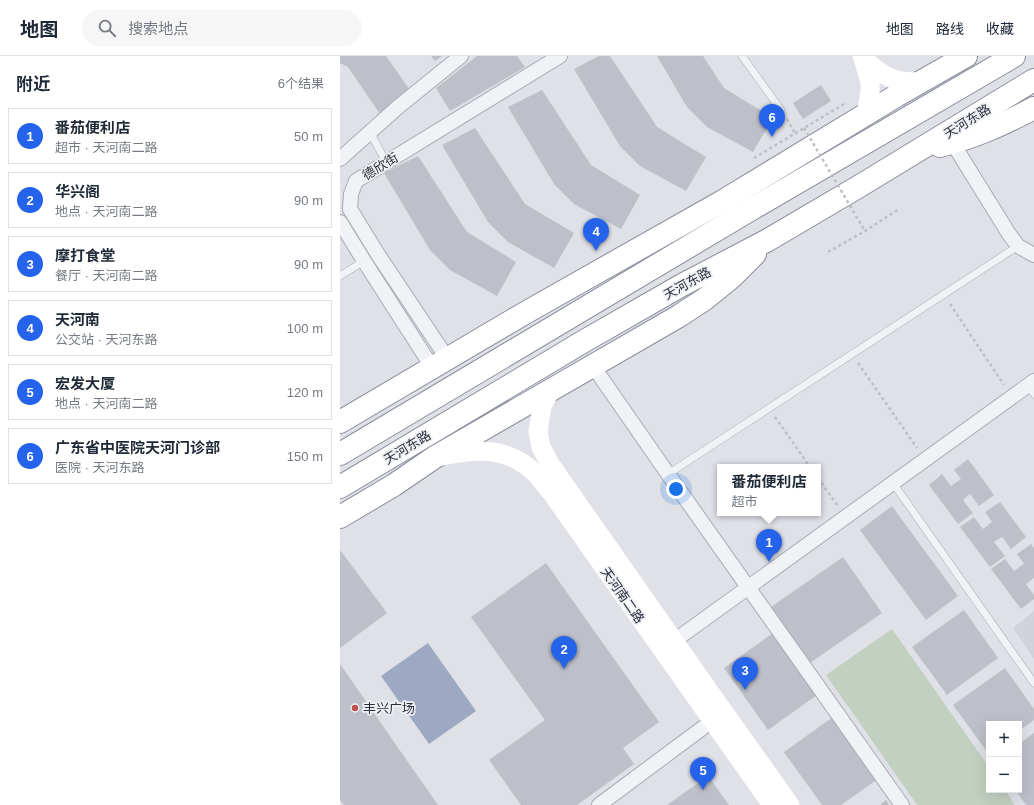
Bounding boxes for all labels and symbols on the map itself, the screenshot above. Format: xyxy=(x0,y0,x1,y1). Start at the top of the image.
street label: 天河东路 xyxy=(941,101,993,142)
pin: 6 xyxy=(759,104,785,137)
street label: 德欣街 xyxy=(360,150,401,183)
pin: 4 xyxy=(583,218,609,251)
street label: 天河东路 xyxy=(661,264,714,303)
street label: 天河东路 xyxy=(381,428,433,467)
your location xyxy=(666,479,686,499)
pin: 1 xyxy=(756,529,782,562)
street label: 天河南二路 xyxy=(598,564,647,626)
pin: 2 xyxy=(551,636,577,669)
pin: 3 xyxy=(732,657,758,690)
place label: 丰兴广场 xyxy=(363,701,415,716)
marker: 丰兴广场 xyxy=(350,703,360,713)
pin: 5 xyxy=(690,757,716,790)

